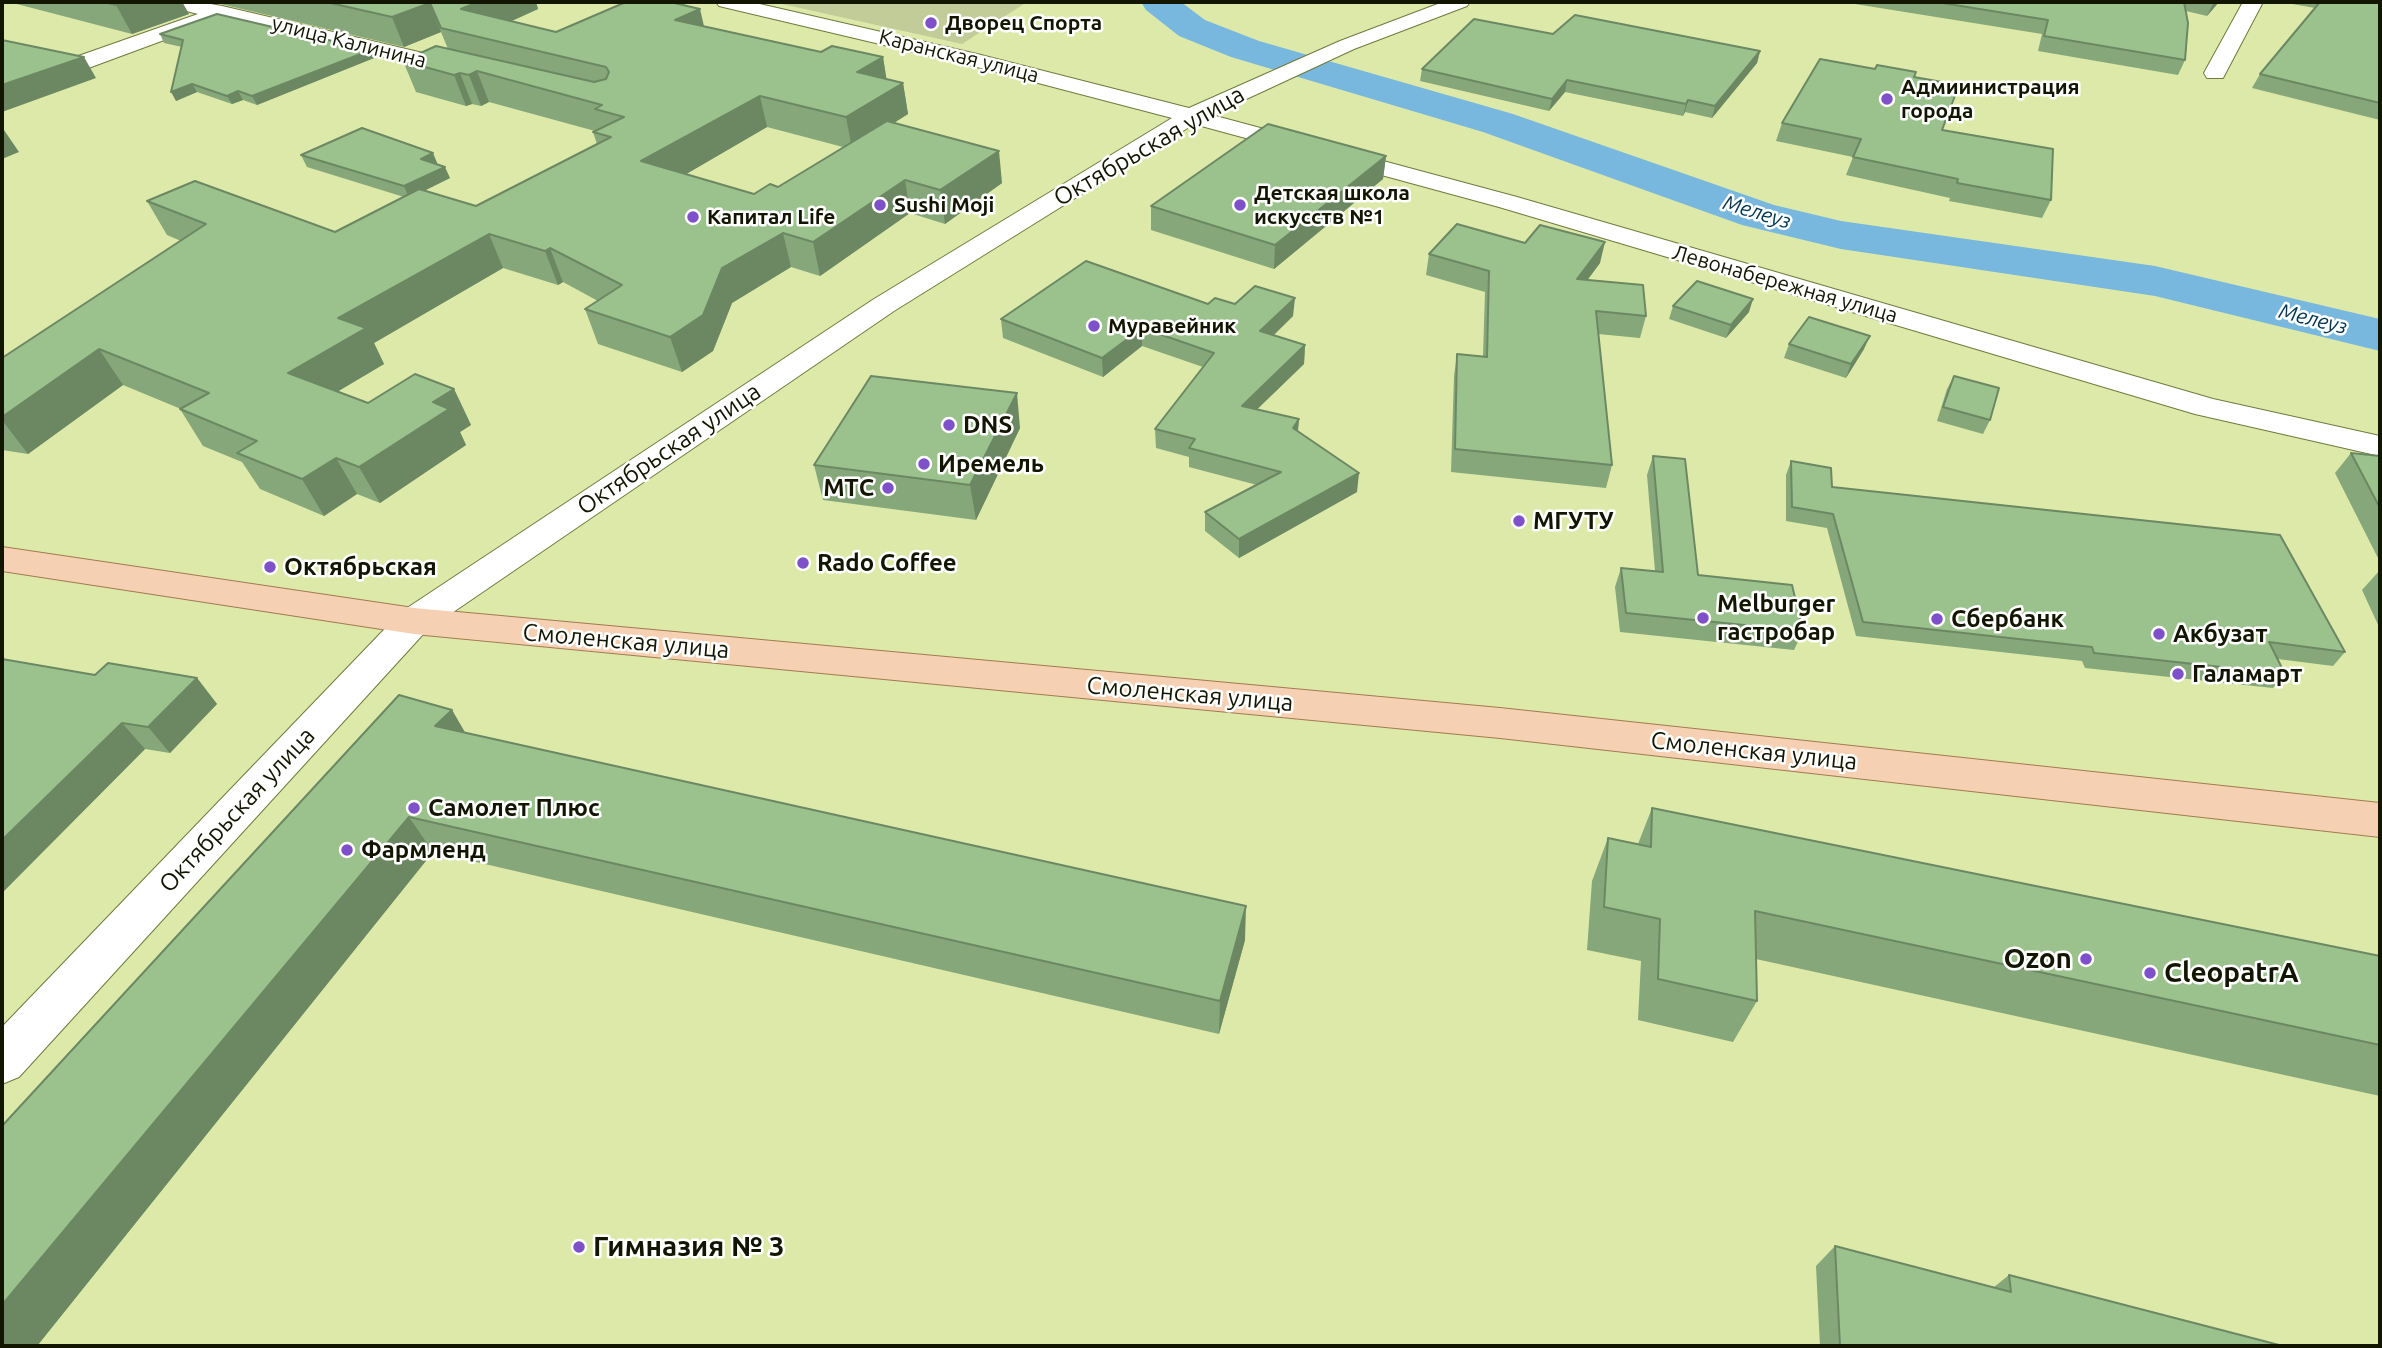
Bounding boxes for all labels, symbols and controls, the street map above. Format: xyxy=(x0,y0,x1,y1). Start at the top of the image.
place label: Дворец Спорта xyxy=(945,10,1102,36)
street label: улица Калинина xyxy=(269,11,429,73)
marker: Дворец Спорта xyxy=(923,15,939,31)
street label: Каранская улица xyxy=(876,24,1042,88)
place label: Адмиинистрация города xyxy=(1901,74,2080,124)
street label: Октябрьская улица xyxy=(1049,80,1249,212)
marker: Адмиинистрация города xyxy=(1879,91,1895,107)
place label: Детская школа искусств №1 xyxy=(1254,180,1410,230)
water label: Мелеуз xyxy=(1720,190,1794,234)
place label: Sushi Moji xyxy=(894,192,994,218)
marker: Sushi Moji xyxy=(872,197,888,213)
marker: Детская школа искусств №1 xyxy=(1232,197,1248,213)
place label: Капитал Life xyxy=(707,204,835,230)
marker: Капитал Life xyxy=(685,209,701,225)
street label: Левонабережная улица xyxy=(1670,240,1900,328)
water label: Мелеуз xyxy=(2276,298,2350,340)
place label: Муравейник xyxy=(1108,313,1236,339)
marker: Муравейник xyxy=(1086,318,1102,334)
street label: Октябрьская улица xyxy=(572,377,766,521)
place label: DNS xyxy=(963,411,1012,439)
marker: DNS xyxy=(941,417,957,433)
place label: Иремель xyxy=(938,450,1044,478)
marker: Иремель xyxy=(916,456,932,472)
place label: МТС xyxy=(823,474,874,502)
marker: МТС xyxy=(880,480,896,496)
place label: МГУТУ xyxy=(1533,507,1614,535)
marker: МГУТУ xyxy=(1511,513,1527,529)
place label: Rado Coffee xyxy=(817,549,957,577)
place label: Октябрьская xyxy=(284,553,437,581)
marker: Rado Coffee xyxy=(795,555,811,571)
marker: Октябрьская xyxy=(262,559,278,575)
place label: Melburger гастробар xyxy=(1717,590,1835,646)
place label: Сбербанк xyxy=(1951,605,2064,633)
marker: Melburger гастробар xyxy=(1695,610,1711,626)
marker: Сбербанк xyxy=(1929,611,1945,627)
street label: Смоленская улица xyxy=(521,618,731,664)
place label: Акбузат xyxy=(2173,620,2268,648)
marker: Акбузат xyxy=(2151,626,2167,642)
place label: Галамарт xyxy=(2192,660,2302,688)
marker: Галамарт xyxy=(2170,666,2186,682)
street label: Смоленская улица xyxy=(1085,671,1295,717)
street label: Октябрьская улица xyxy=(153,722,321,898)
street label: Смоленская улица xyxy=(1649,726,1859,776)
place label: Самолет Плюс xyxy=(428,794,600,822)
marker: Самолет Плюс xyxy=(406,800,422,816)
place label: Фармленд xyxy=(361,836,486,864)
marker: Фармленд xyxy=(339,842,355,858)
place label: Ozon xyxy=(2003,942,2072,976)
marker: Ozon xyxy=(2078,951,2094,967)
place label: CleopatrA xyxy=(2164,956,2299,990)
marker: CleopatrA xyxy=(2142,965,2158,981)
place label: Гимназия № 3 xyxy=(593,1230,785,1264)
marker: Гимназия № 3 xyxy=(571,1239,587,1255)

